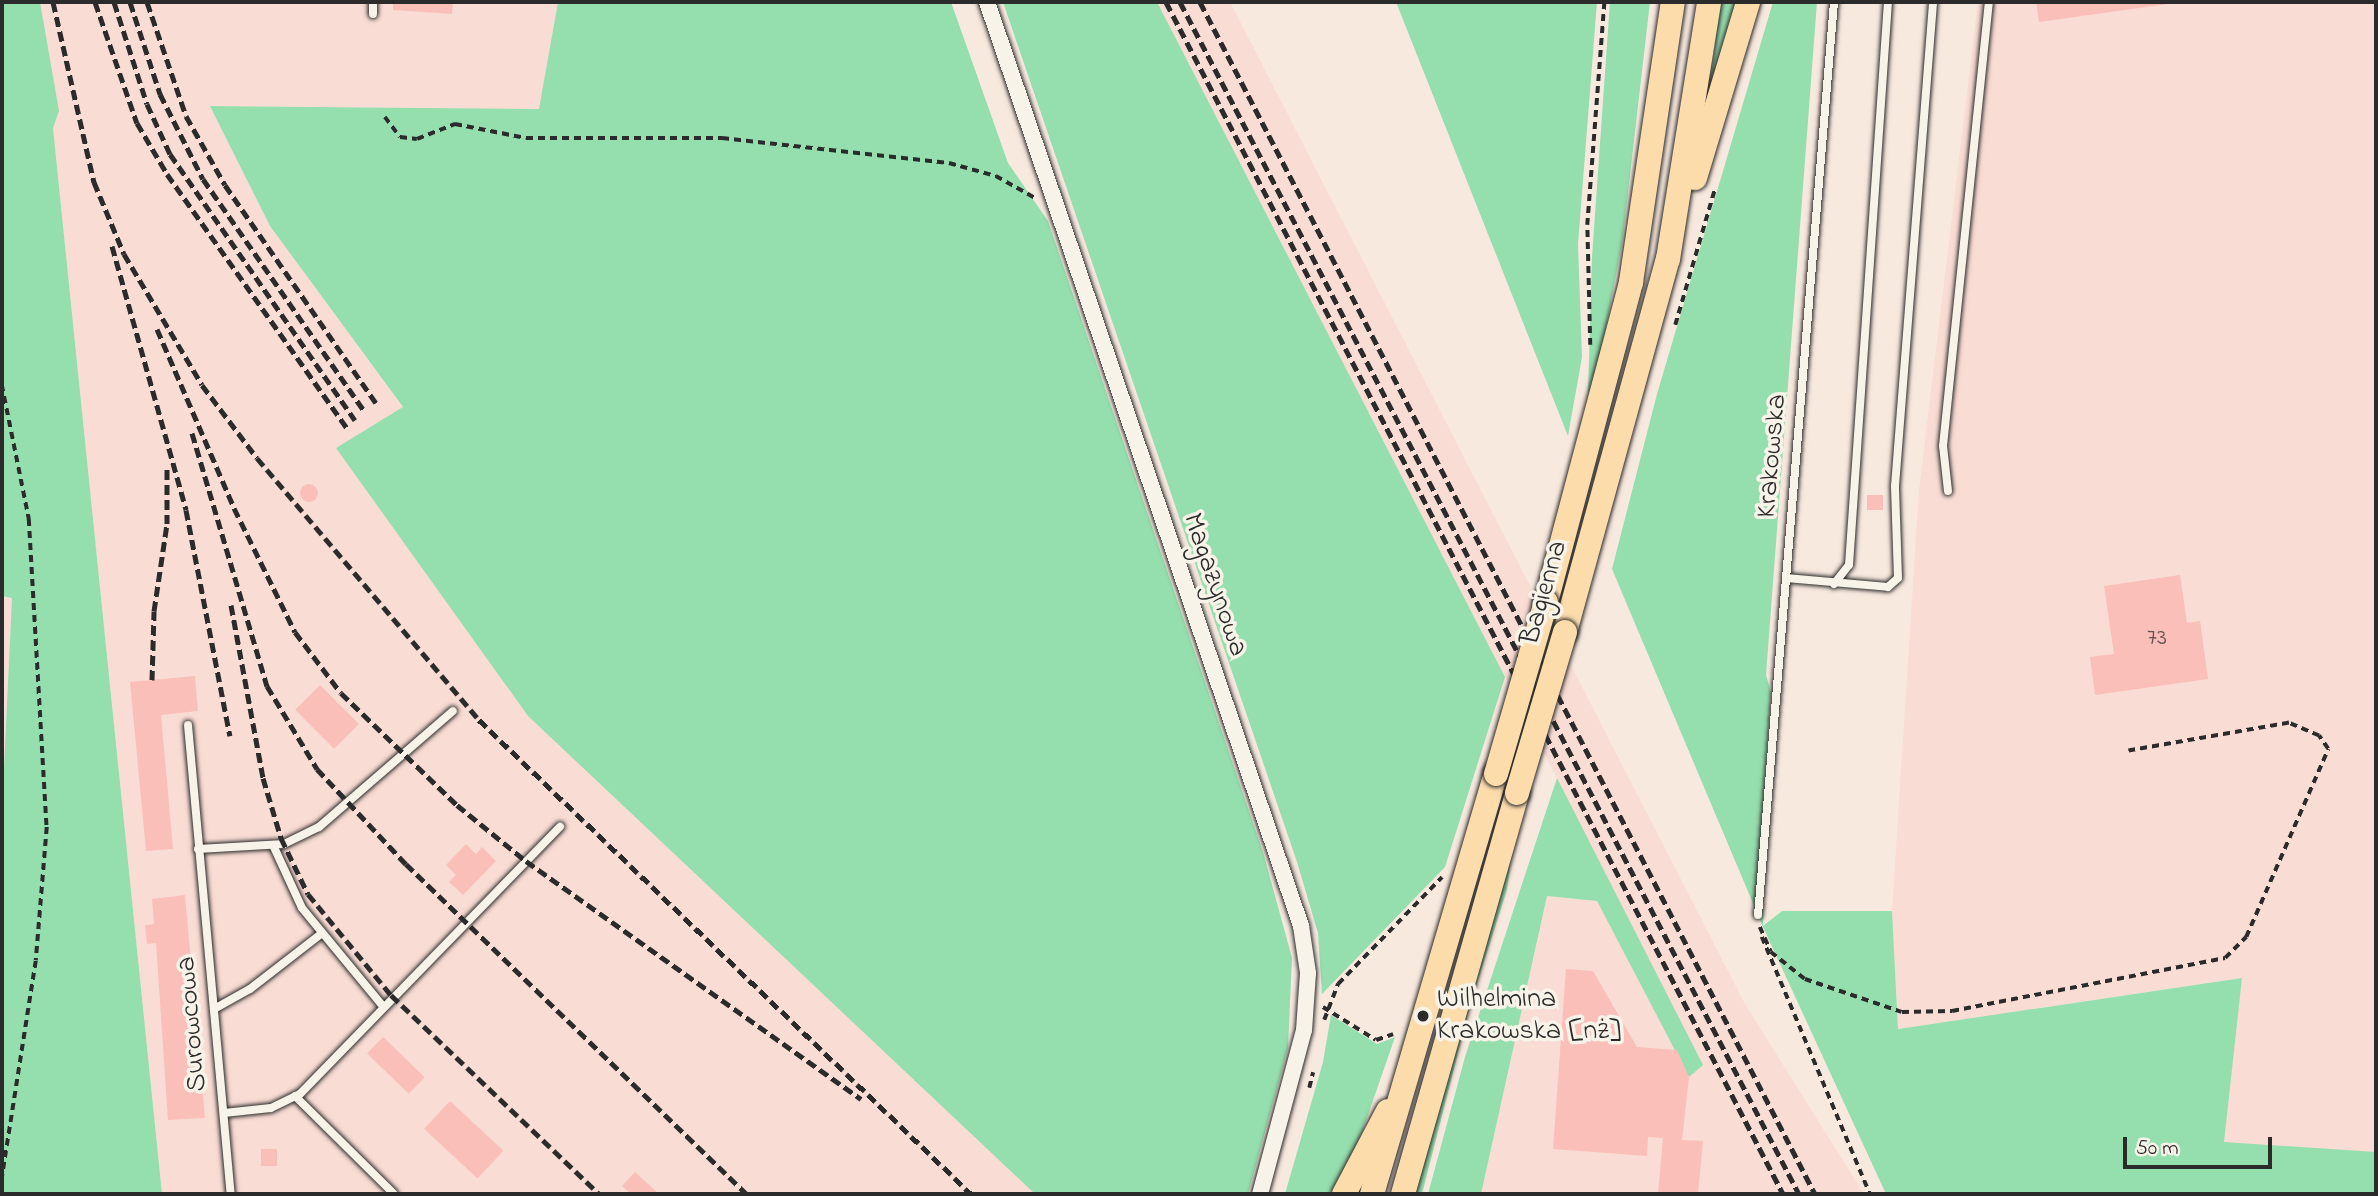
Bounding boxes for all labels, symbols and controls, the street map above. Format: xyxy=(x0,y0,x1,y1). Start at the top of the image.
street label: Krakowska xyxy=(1751,393,1795,519)
street label: Magazynowa xyxy=(1174,509,1254,661)
street label: Bagienna xyxy=(1514,537,1576,649)
house number: 73 xyxy=(2147,625,2167,653)
street label: Surowcowa xyxy=(170,955,216,1093)
place label: Wilhelmina Krakowska [nż] xyxy=(1437,983,1621,1049)
marker: Wilhelmina Krakowska [nż] xyxy=(1415,1008,1431,1024)
scale bar xyxy=(2126,1122,2275,1166)
text: 50 m xyxy=(2136,1134,2179,1164)

